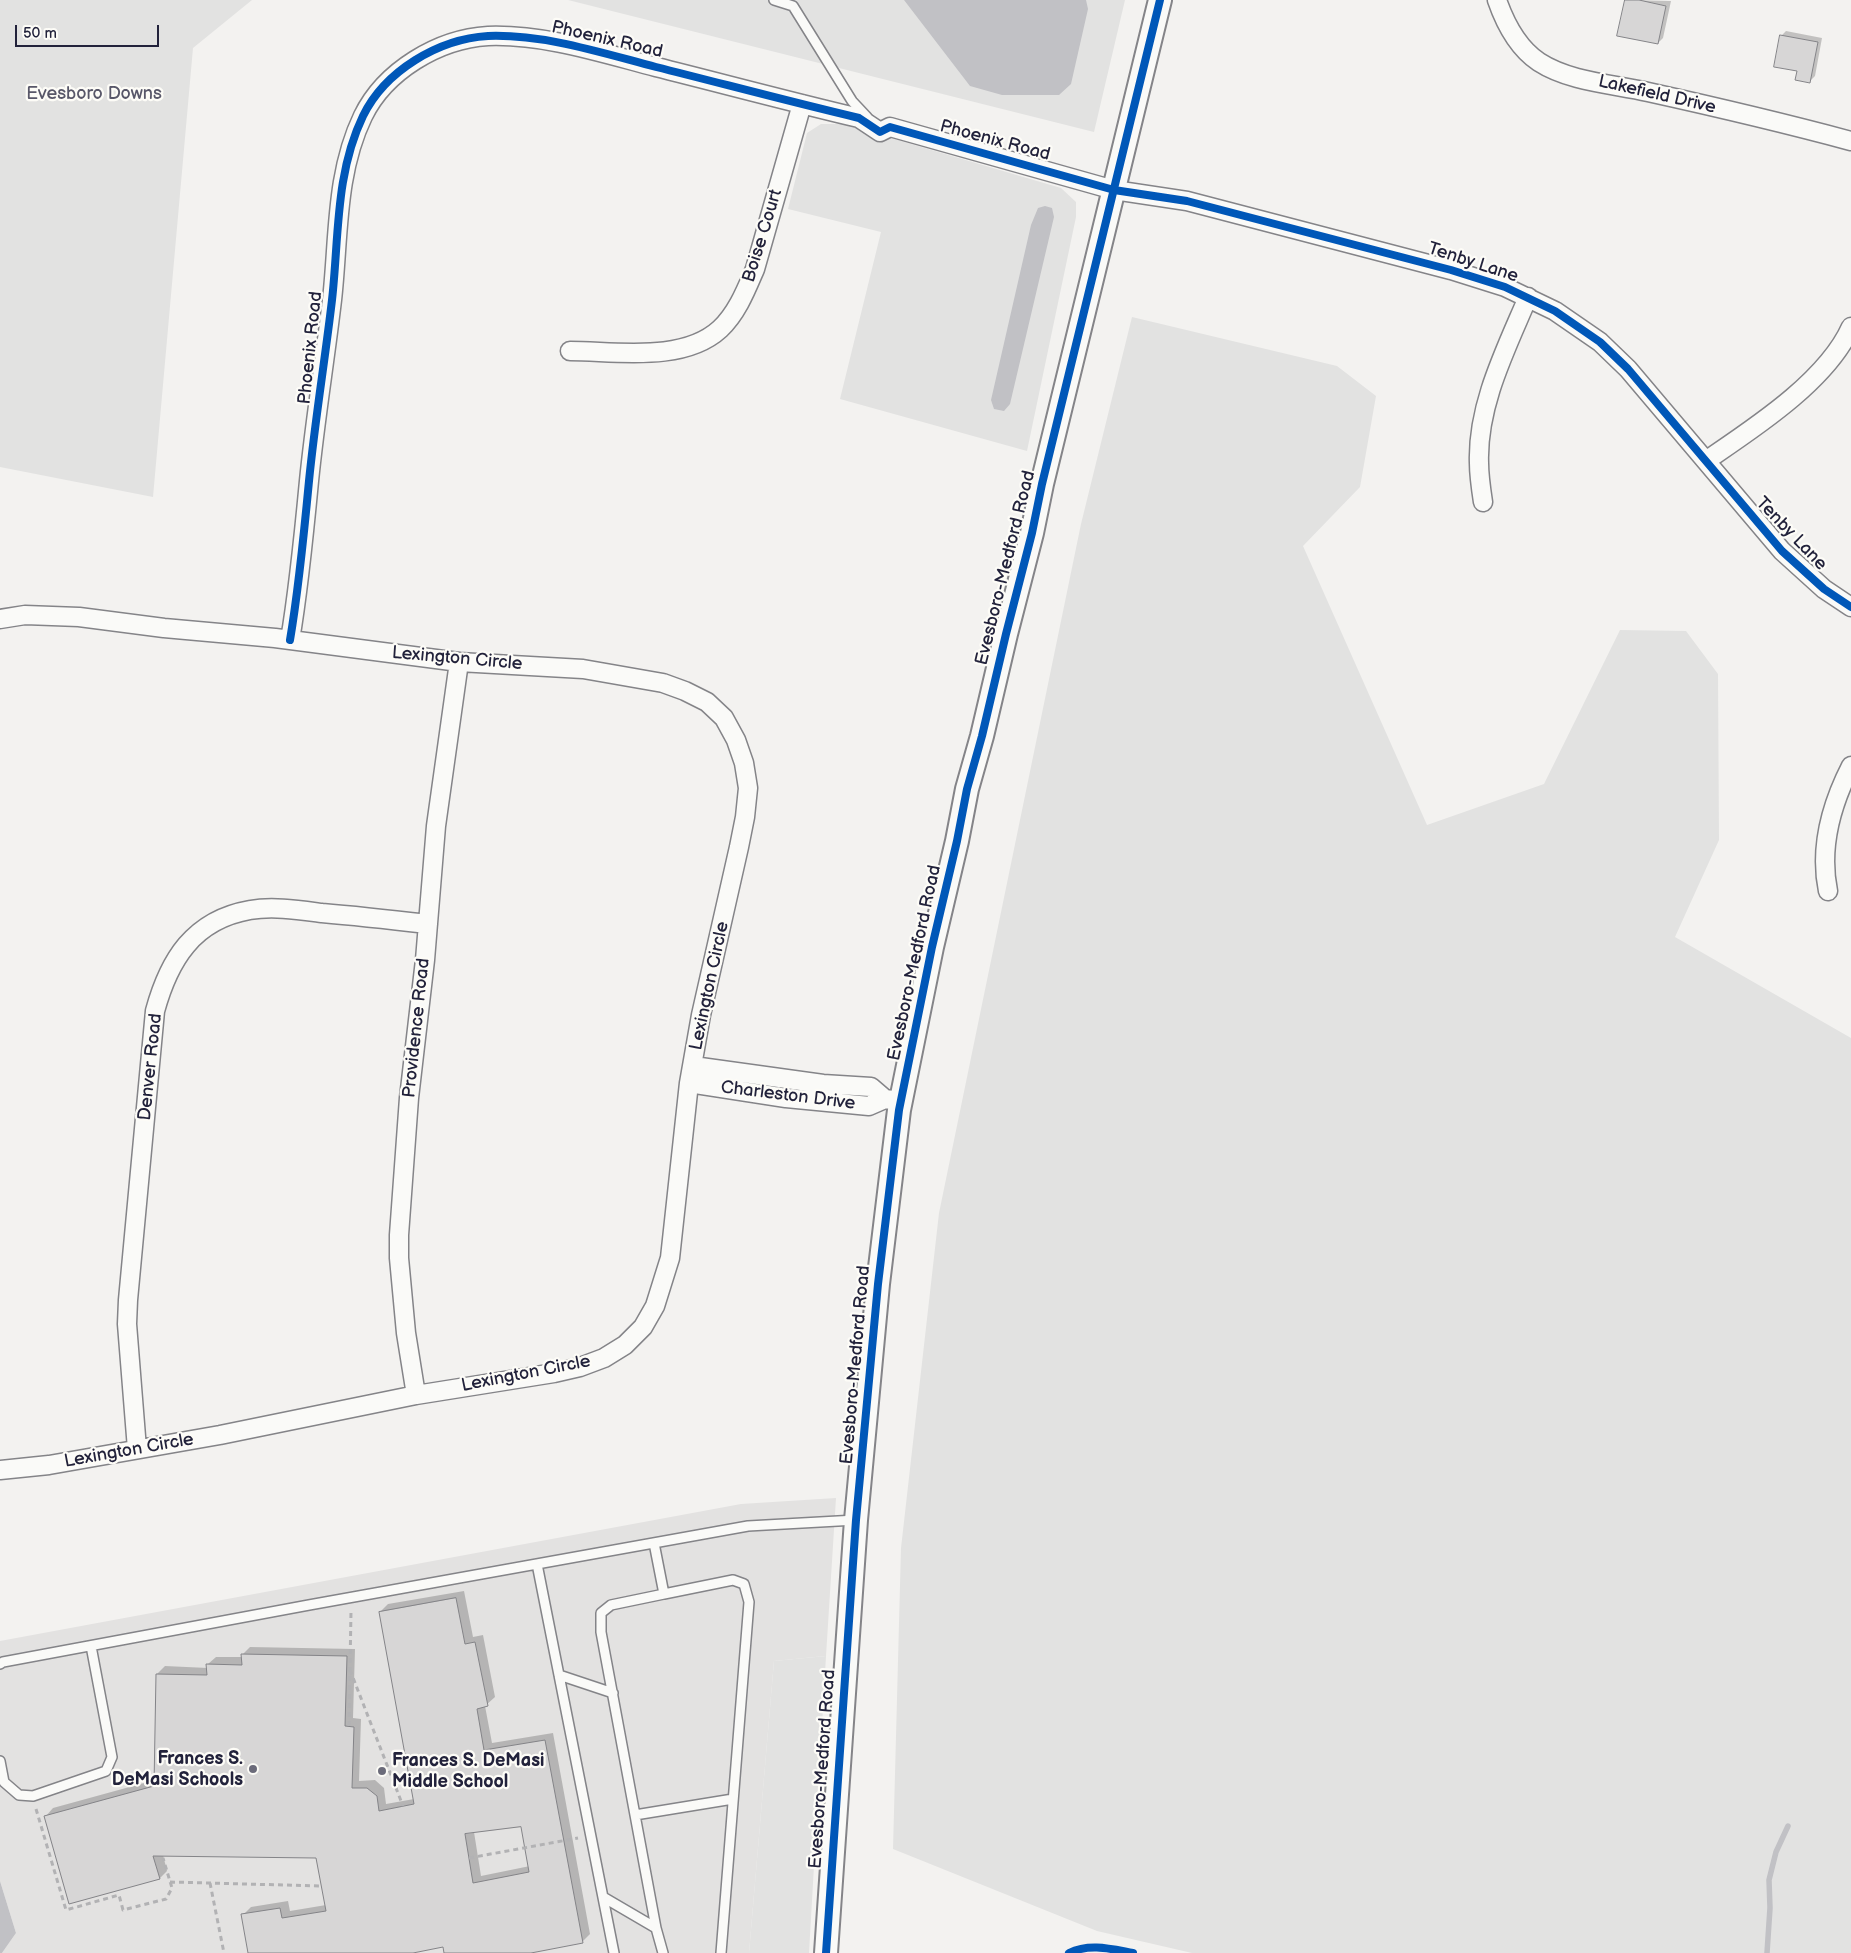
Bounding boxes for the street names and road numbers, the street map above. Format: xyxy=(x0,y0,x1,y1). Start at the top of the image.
street label: Phoenix Road xyxy=(549,17,665,63)
street label: Lakefield Drive xyxy=(1596,71,1718,119)
street label: Phoenix Road xyxy=(937,116,1053,166)
street label: Boise Court xyxy=(739,187,787,285)
street label: Tenby Lane xyxy=(1425,238,1521,288)
street label: Phoenix Road xyxy=(294,291,328,405)
street label: Evesboro-Medford Road xyxy=(971,469,1041,667)
street label: Tenby Lane xyxy=(1751,493,1831,575)
street label: Lexington Circle xyxy=(391,643,523,675)
street label: Evesboro-Medford Road xyxy=(884,863,946,1063)
street label: Lexington Circle xyxy=(686,920,734,1052)
street label: Providence Road xyxy=(399,957,435,1099)
street label: Denver Road xyxy=(135,1012,167,1122)
street label: Charleston Drive xyxy=(719,1077,857,1115)
street label: Evesboro-Medford Road xyxy=(837,1265,875,1465)
street label: Lexington Circle xyxy=(460,1351,592,1397)
street label: Lexington Circle xyxy=(63,1429,195,1473)
street label: Evesboro-Medford Road xyxy=(805,1669,841,1869)

